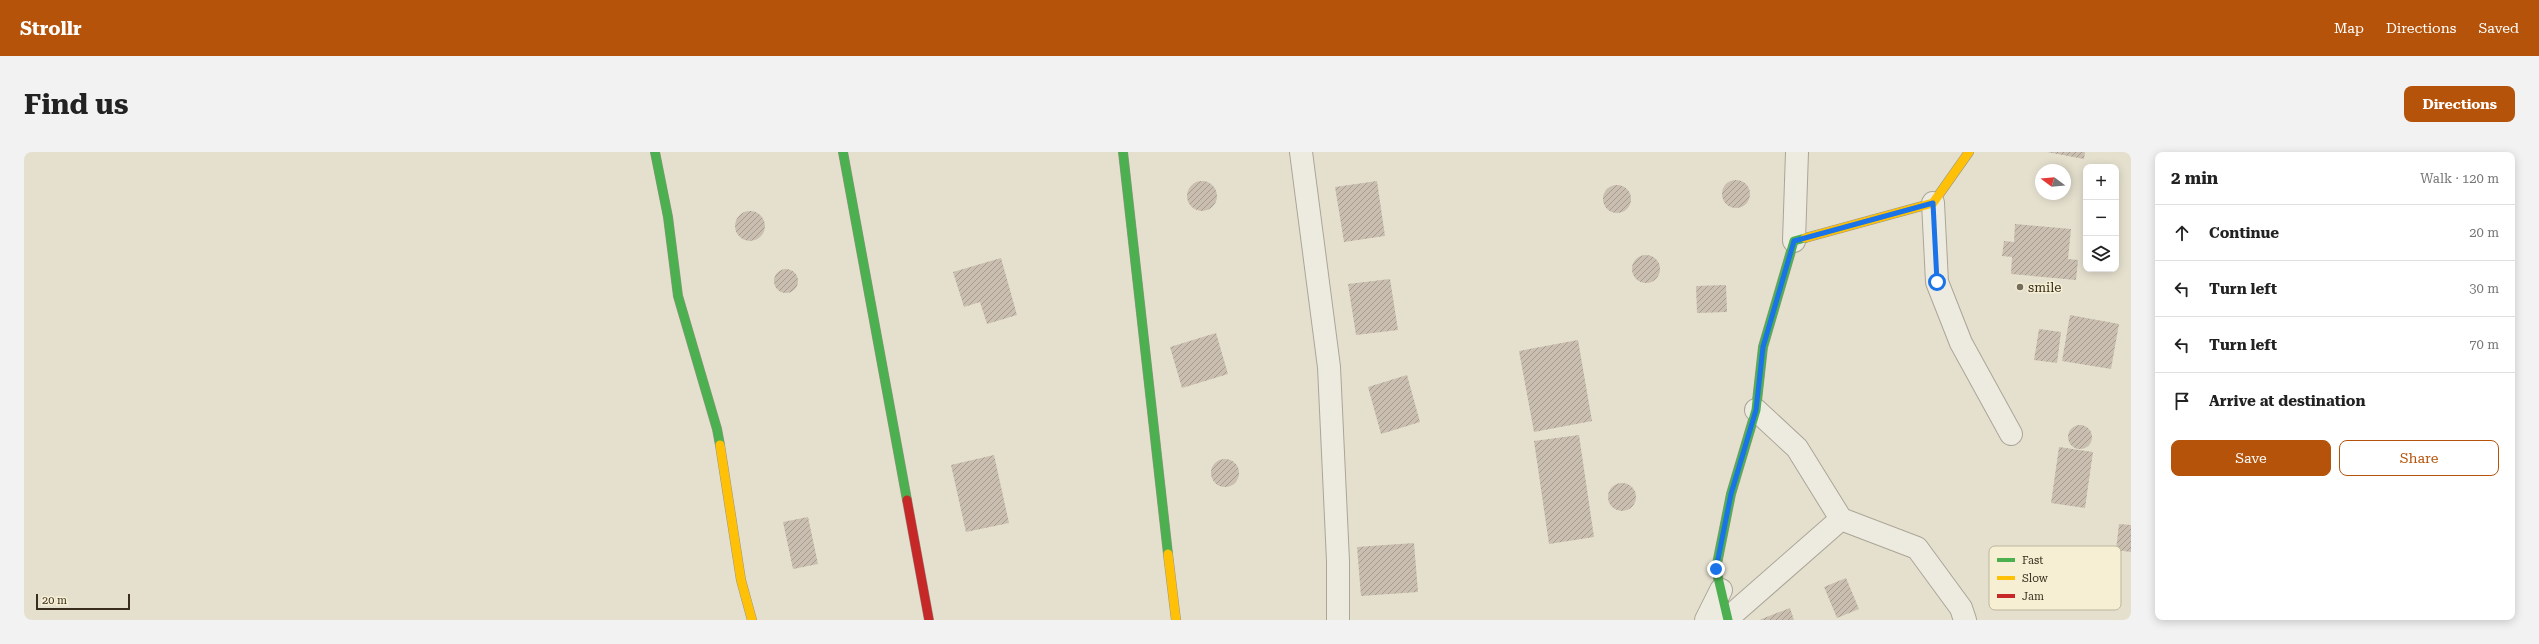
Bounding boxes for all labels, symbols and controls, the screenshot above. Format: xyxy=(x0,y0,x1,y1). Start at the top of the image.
text: Strollr xyxy=(20,17,82,40)
text: Map xyxy=(2334,20,2364,36)
text: Directions xyxy=(2386,20,2456,36)
text: Saved xyxy=(2478,20,2519,36)
button: Directions xyxy=(2404,86,2515,122)
text: Find us xyxy=(24,88,128,121)
north arrow xyxy=(2035,164,2071,200)
map controls xyxy=(2083,164,2119,272)
button: + xyxy=(2083,164,2119,200)
text: 2 min xyxy=(2171,168,2218,188)
text: Walk · 120 m xyxy=(2420,171,2499,186)
button: − xyxy=(2083,200,2119,236)
icon: ahead xyxy=(2171,222,2193,244)
text: Continue xyxy=(2209,224,2279,242)
text: 20 m xyxy=(2469,225,2499,240)
button: layers xyxy=(2083,236,2119,272)
route start xyxy=(1928,273,1946,291)
icon: left xyxy=(2171,278,2193,300)
place label: smile xyxy=(2028,280,2061,295)
text: Turn left xyxy=(2209,280,2277,298)
text: 30 m xyxy=(2469,281,2499,296)
marker: smile xyxy=(2015,282,2025,292)
icon: left xyxy=(2171,334,2193,356)
text: Turn left xyxy=(2209,336,2277,354)
text: 70 m xyxy=(2469,337,2499,352)
icon: arrive xyxy=(2171,390,2193,412)
text: Arrive at destination xyxy=(2209,392,2365,410)
button: Save xyxy=(2171,440,2331,476)
button: Share xyxy=(2339,440,2499,476)
legend xyxy=(1989,546,2121,610)
text: Fast xyxy=(2022,554,2043,567)
route end xyxy=(1707,560,1725,578)
text: Slow xyxy=(2022,572,2049,585)
text: Jam xyxy=(2022,590,2044,603)
scale bar xyxy=(36,592,130,611)
text: 20 m xyxy=(42,594,67,607)

